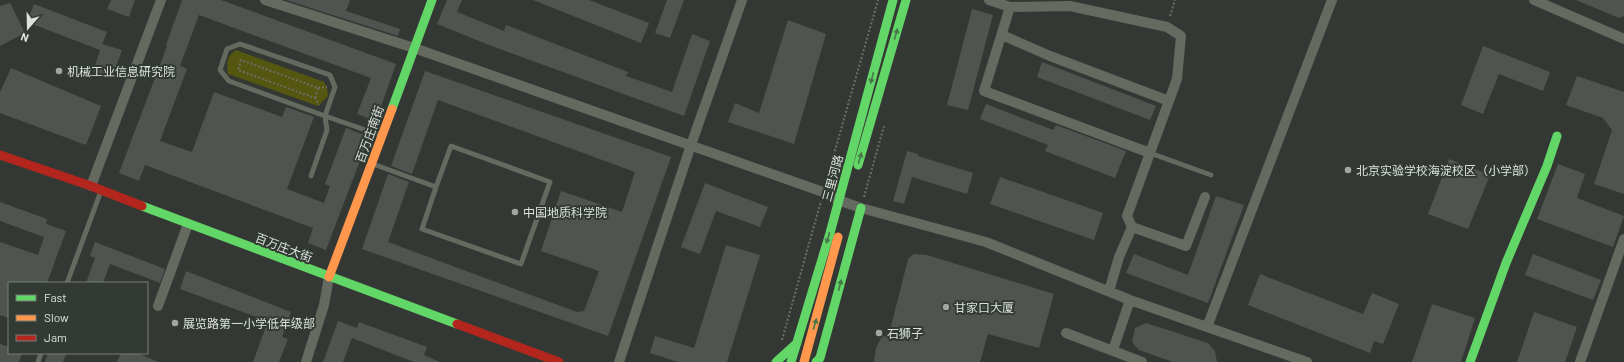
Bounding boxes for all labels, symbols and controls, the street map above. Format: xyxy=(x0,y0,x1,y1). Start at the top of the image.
north arrow xyxy=(8,8,48,48)
one-way arrow xyxy=(893,27,899,39)
text: N xyxy=(19,31,30,45)
place label: 机械工业信息研究院 xyxy=(67,64,175,78)
marker: 机械工业信息研究院 xyxy=(54,66,64,76)
one-way arrow xyxy=(869,72,875,84)
street label: 百万庄南街 xyxy=(352,103,386,165)
one-way arrow xyxy=(857,152,863,164)
street label: 三里河路 xyxy=(819,153,845,203)
place label: 北京实验学校海淀校区（小学部） xyxy=(1356,163,1536,177)
marker: 北京实验学校海淀校区（小学部） xyxy=(1343,165,1353,175)
place label: 中国地质科学院 xyxy=(523,205,607,219)
marker: 中国地质科学院 xyxy=(510,207,520,217)
street label: 百万庄大街 xyxy=(253,230,315,264)
one-way arrow xyxy=(825,232,831,244)
one-way arrow xyxy=(837,279,843,291)
legend xyxy=(8,282,148,354)
text: Fast xyxy=(44,290,67,304)
place label: 甘家口大厦 xyxy=(954,300,1014,314)
marker: 甘家口大厦 xyxy=(941,302,951,312)
text: Slow xyxy=(44,310,69,324)
place label: 展览路第一小学低年级部 xyxy=(183,316,315,330)
marker: 展览路第一小学低年级部 xyxy=(170,318,180,328)
one-way arrow xyxy=(812,318,818,330)
place label: 石狮子 xyxy=(887,326,923,340)
marker: 石狮子 xyxy=(874,328,884,338)
text: Jam xyxy=(44,330,67,344)

